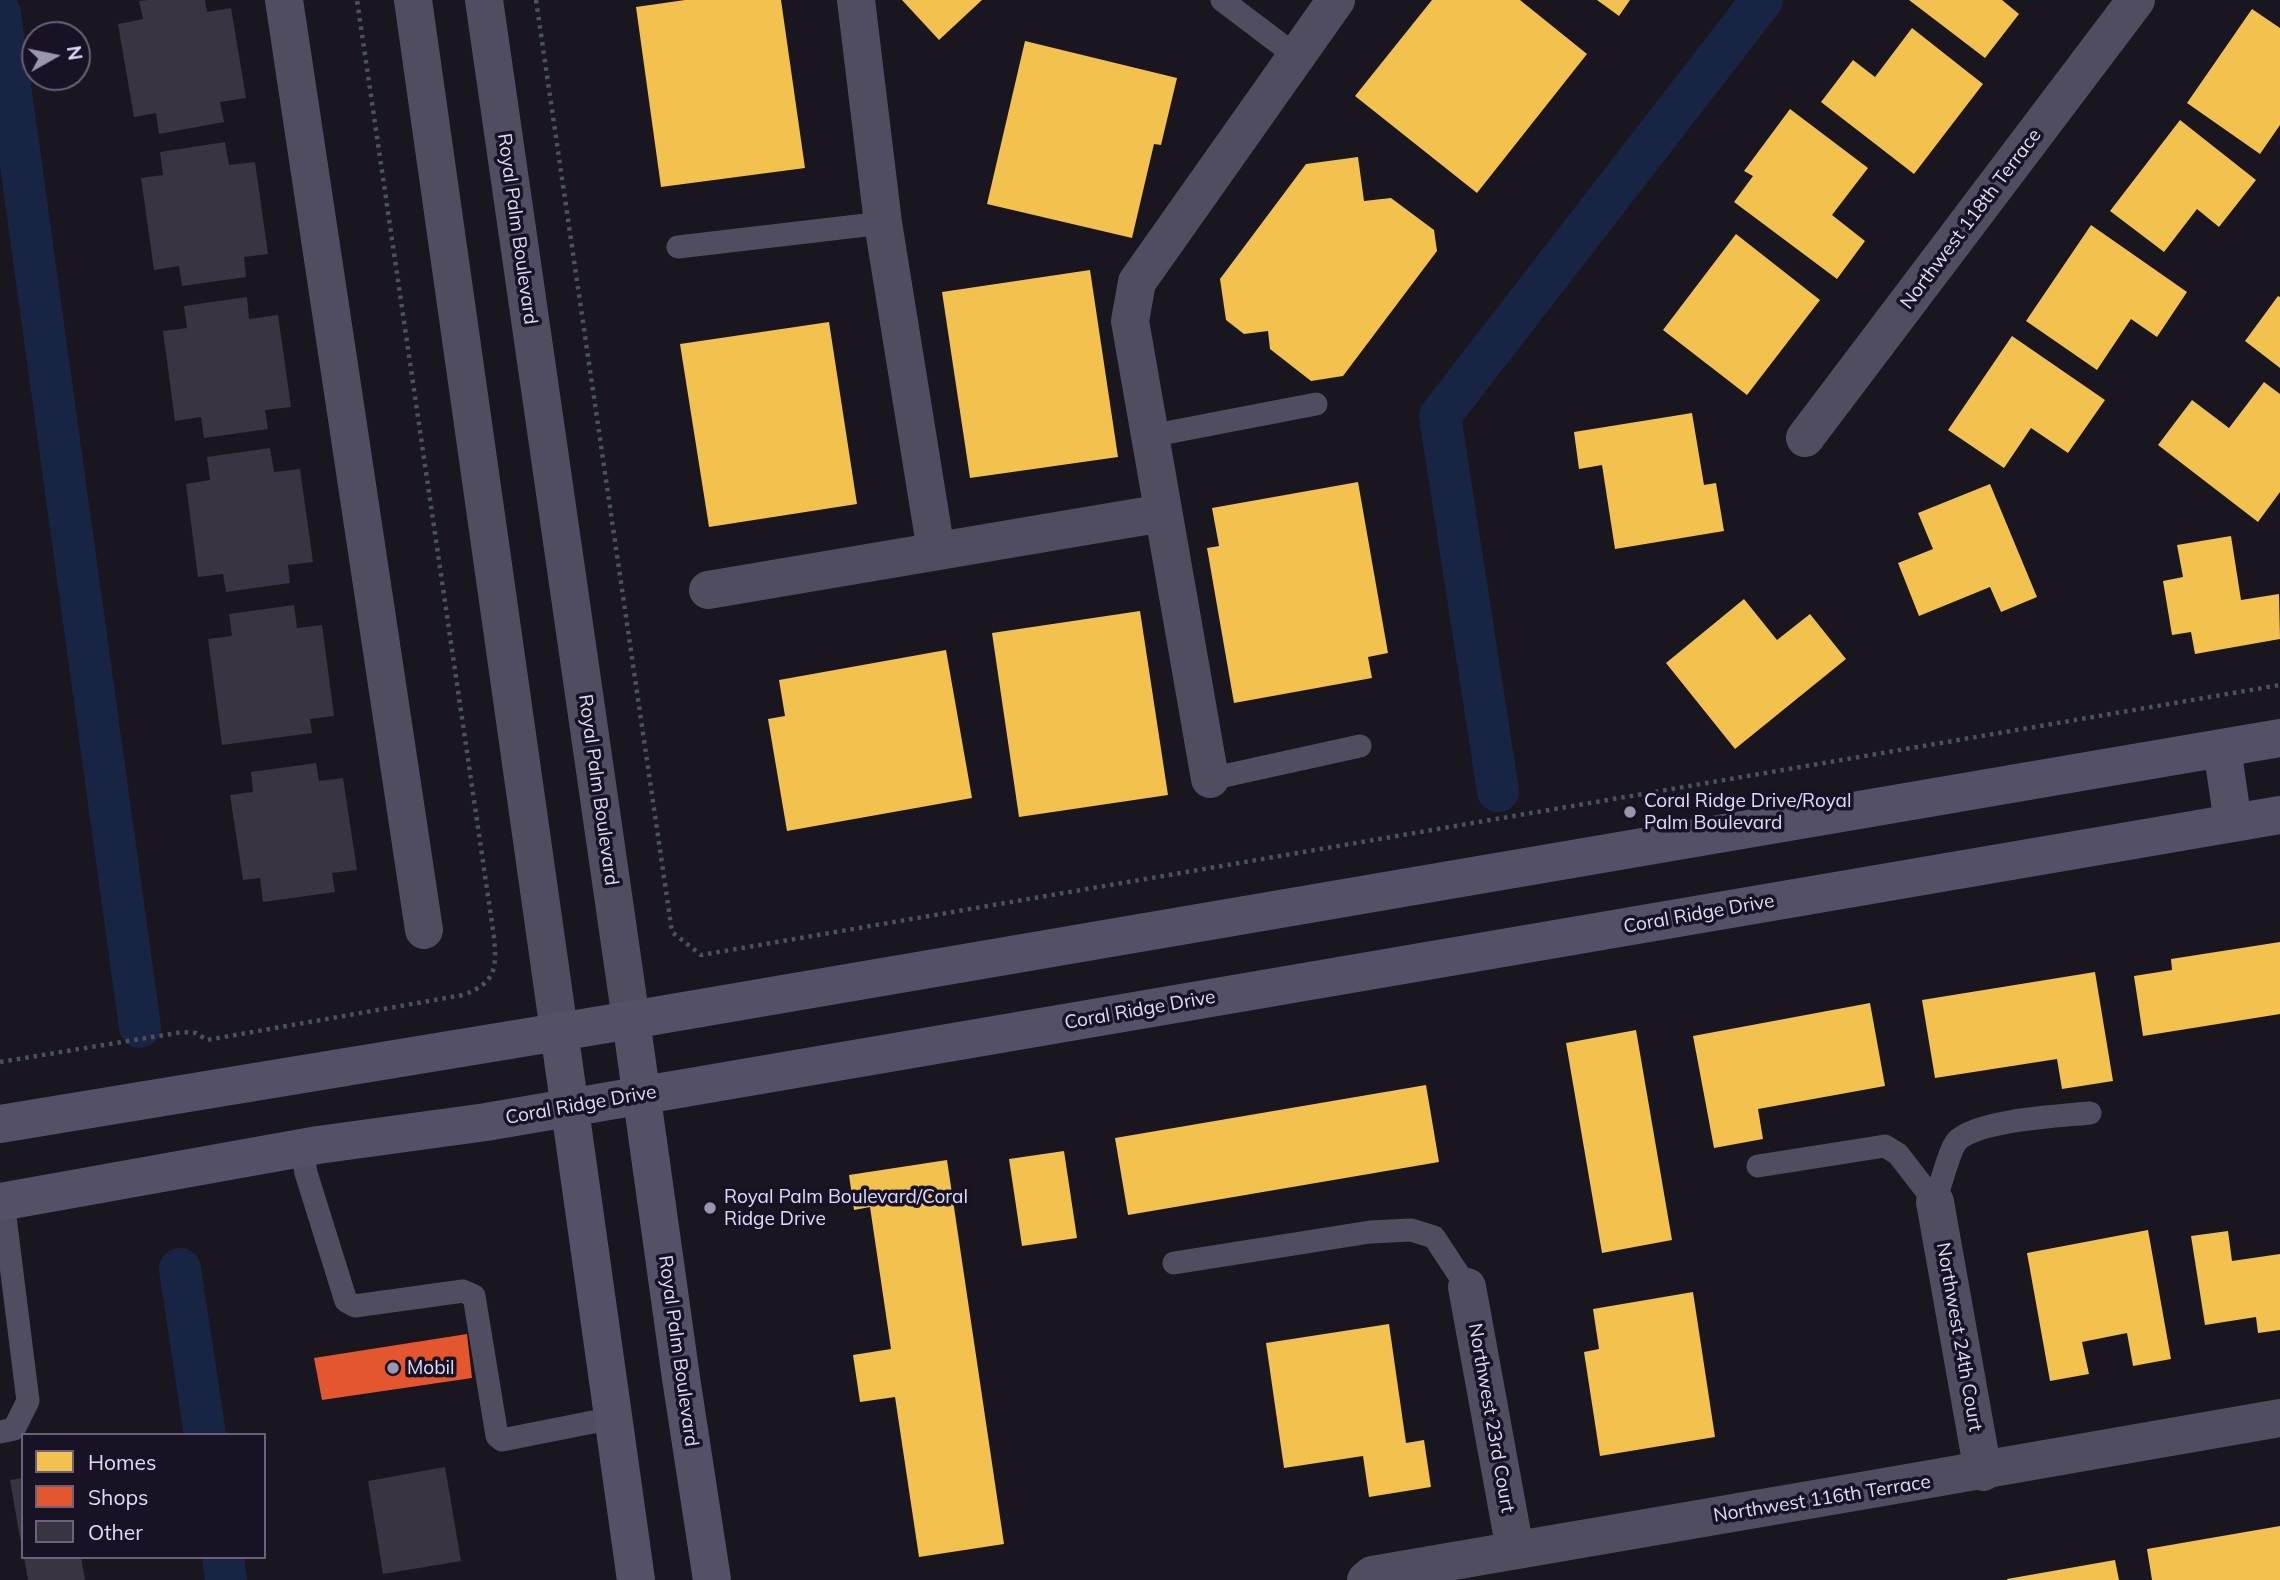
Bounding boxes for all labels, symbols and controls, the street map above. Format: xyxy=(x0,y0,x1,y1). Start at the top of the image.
north arrow xyxy=(21,21,91,91)
text: N xyxy=(62,44,88,62)
street label: Northwest 118th Terrace xyxy=(1896,124,2046,314)
street label: Royal Palm Boulevard xyxy=(492,132,542,326)
street label: Royal Palm Boulevard xyxy=(573,693,623,887)
place label: Coral Ridge Drive/Royal Palm Boulevard xyxy=(1644,790,1852,834)
marker: Coral Ridge Drive/Royal Palm Boulevard xyxy=(1622,804,1638,820)
street label: Coral Ridge Drive xyxy=(1622,890,1776,938)
street label: Coral Ridge Drive xyxy=(1063,986,1217,1034)
street label: Coral Ridge Drive xyxy=(504,1081,658,1129)
place label: Royal Palm Boulevard/Coral Ridge Drive xyxy=(724,1186,968,1230)
marker: Royal Palm Boulevard/Coral Ridge Drive xyxy=(702,1200,718,1216)
street label: Northwest 24th Court xyxy=(1931,1241,1987,1433)
street label: Royal Palm Boulevard xyxy=(653,1254,703,1448)
street label: Northwest 23rd Court xyxy=(1463,1322,1519,1514)
place label: Mobil xyxy=(407,1357,455,1379)
marker: Mobil xyxy=(385,1360,401,1376)
legend xyxy=(21,1433,266,1559)
text: Homes xyxy=(88,1449,156,1475)
street label: Northwest 116th Terrace xyxy=(1712,1471,1932,1527)
text: Shops xyxy=(88,1484,148,1510)
text: Other xyxy=(88,1519,143,1545)

